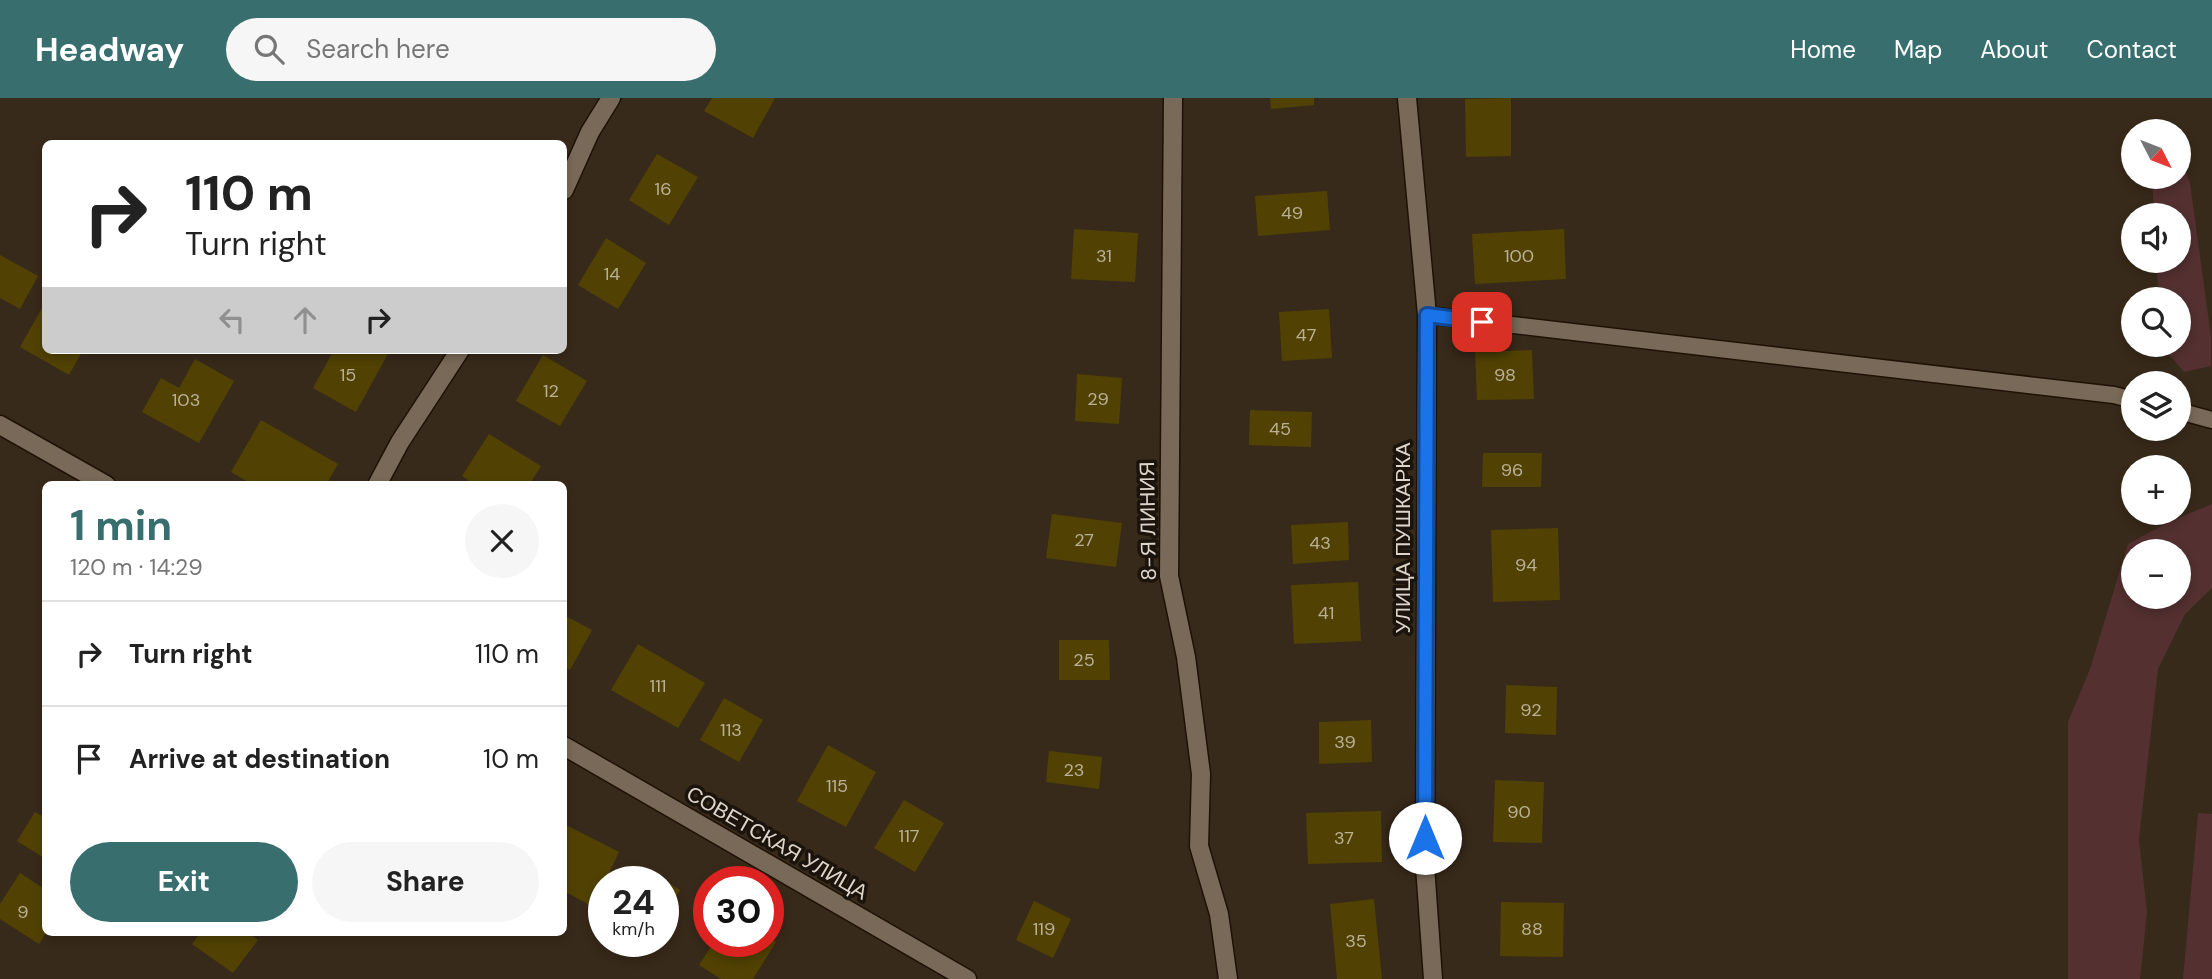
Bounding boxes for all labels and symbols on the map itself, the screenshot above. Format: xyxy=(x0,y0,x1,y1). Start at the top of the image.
north arrow xyxy=(2121,119,2191,189)
house number: 16 xyxy=(655,177,671,201)
house number: 49 xyxy=(1281,201,1303,225)
house number: 31 xyxy=(1096,244,1112,268)
house number: 100 xyxy=(1504,244,1534,268)
house number: 14 xyxy=(604,262,620,286)
pin xyxy=(1452,292,1512,352)
house number: 47 xyxy=(1296,323,1316,347)
house number: 15 xyxy=(340,363,356,387)
house number: 98 xyxy=(1494,363,1516,387)
house number: 12 xyxy=(543,379,559,403)
house number: 29 xyxy=(1087,387,1109,411)
house number: 103 xyxy=(172,388,200,412)
house number: 45 xyxy=(1269,417,1291,441)
street label: УЛИЦА ПУШКАРКА xyxy=(1389,443,1417,633)
house number: 96 xyxy=(1501,458,1523,482)
street label: 8-Я ЛИНИЯ xyxy=(1133,461,1163,581)
house number: 27 xyxy=(1074,528,1094,552)
house number: 43 xyxy=(1309,531,1331,555)
house number: 94 xyxy=(1515,553,1537,577)
house number: 41 xyxy=(1318,601,1334,625)
house number: 25 xyxy=(1073,648,1095,672)
house number: 111 xyxy=(650,674,666,698)
house number: 92 xyxy=(1520,698,1542,722)
house number: 113 xyxy=(720,718,742,742)
house number: 39 xyxy=(1334,730,1356,754)
house number: 23 xyxy=(1063,758,1085,782)
house number: 115 xyxy=(826,774,848,798)
street label: СОВЕТСКАЯ УЛИЦА xyxy=(681,780,873,906)
house number: 90 xyxy=(1507,800,1531,824)
position arrow xyxy=(1388,801,1462,875)
house number: 117 xyxy=(899,824,919,848)
house number: 37 xyxy=(1334,826,1354,850)
speed limit sign: 30 xyxy=(693,866,784,957)
house number: 9 xyxy=(17,900,29,924)
house number: 119 xyxy=(1033,917,1055,941)
house number: 88 xyxy=(1521,917,1543,941)
house number: 35 xyxy=(1345,929,1367,953)

